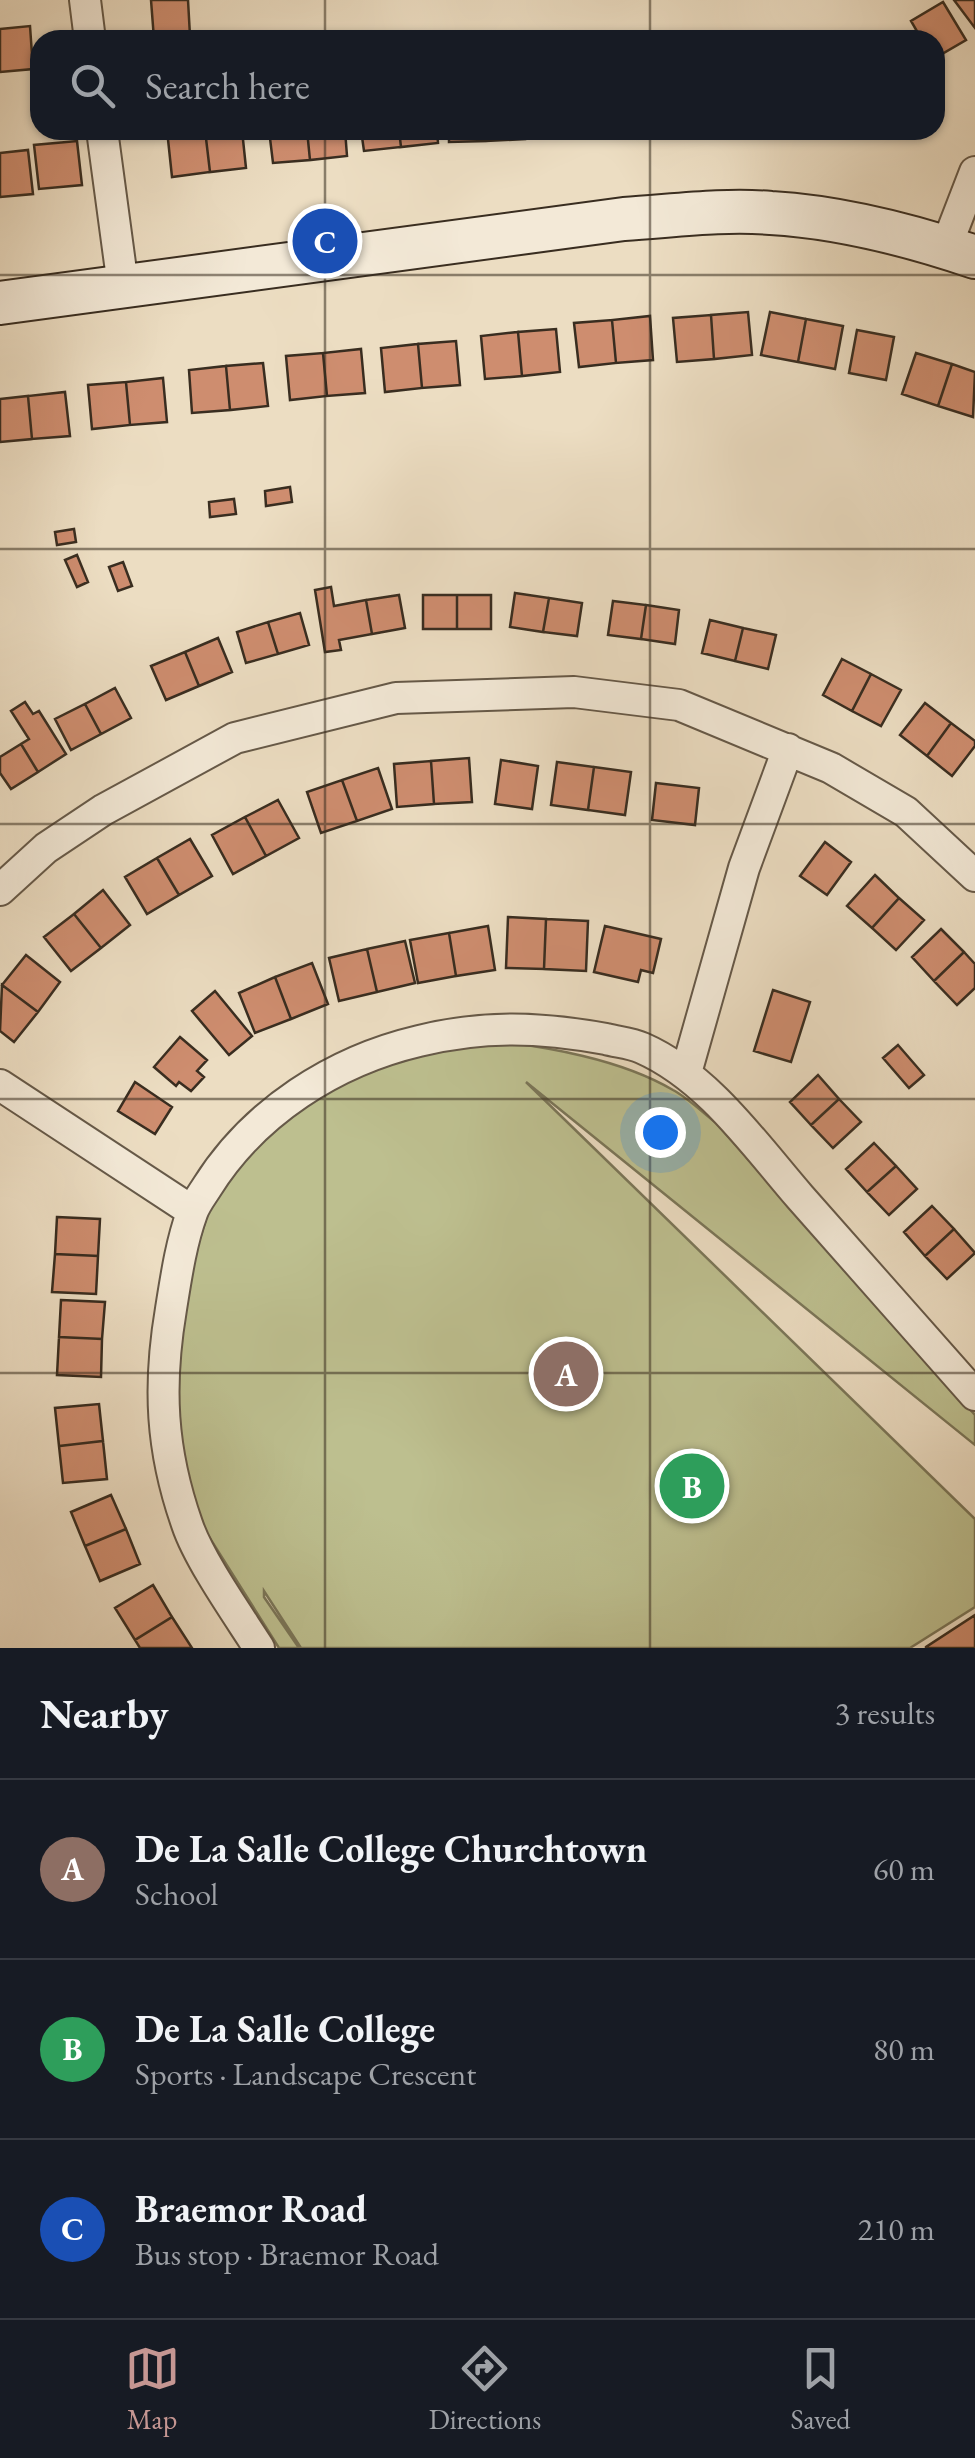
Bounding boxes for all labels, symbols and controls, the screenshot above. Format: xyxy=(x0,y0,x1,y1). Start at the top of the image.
search box xyxy=(30,30,945,140)
icon: search xyxy=(65,58,120,113)
text: Search here xyxy=(145,61,310,110)
pin: C xyxy=(292,204,358,278)
your location xyxy=(635,1107,686,1158)
pin: A xyxy=(534,1336,598,1412)
pin: B xyxy=(660,1448,724,1524)
text: Nearby xyxy=(40,1686,169,1741)
text: 3 results xyxy=(835,1692,935,1734)
text: De La Salle College Churchtown xyxy=(135,1824,647,1873)
text: A xyxy=(61,1848,84,1890)
text: 60 m xyxy=(873,1848,935,1890)
text: School xyxy=(135,1873,218,1915)
text: De La Salle College xyxy=(135,2004,435,2053)
text: B xyxy=(62,2028,83,2070)
text: 80 m xyxy=(873,2028,935,2070)
text: Sports · Landscape Crescent xyxy=(135,2053,476,2095)
text: Braemor Road xyxy=(135,2184,367,2233)
text: C xyxy=(61,2208,84,2250)
text: 210 m xyxy=(858,2208,935,2250)
text: Bus stop · Braemor Road xyxy=(135,2233,439,2275)
tab: Map xyxy=(125,2341,180,2437)
tab: Directions xyxy=(429,2341,541,2437)
tab: Saved xyxy=(790,2341,850,2437)

